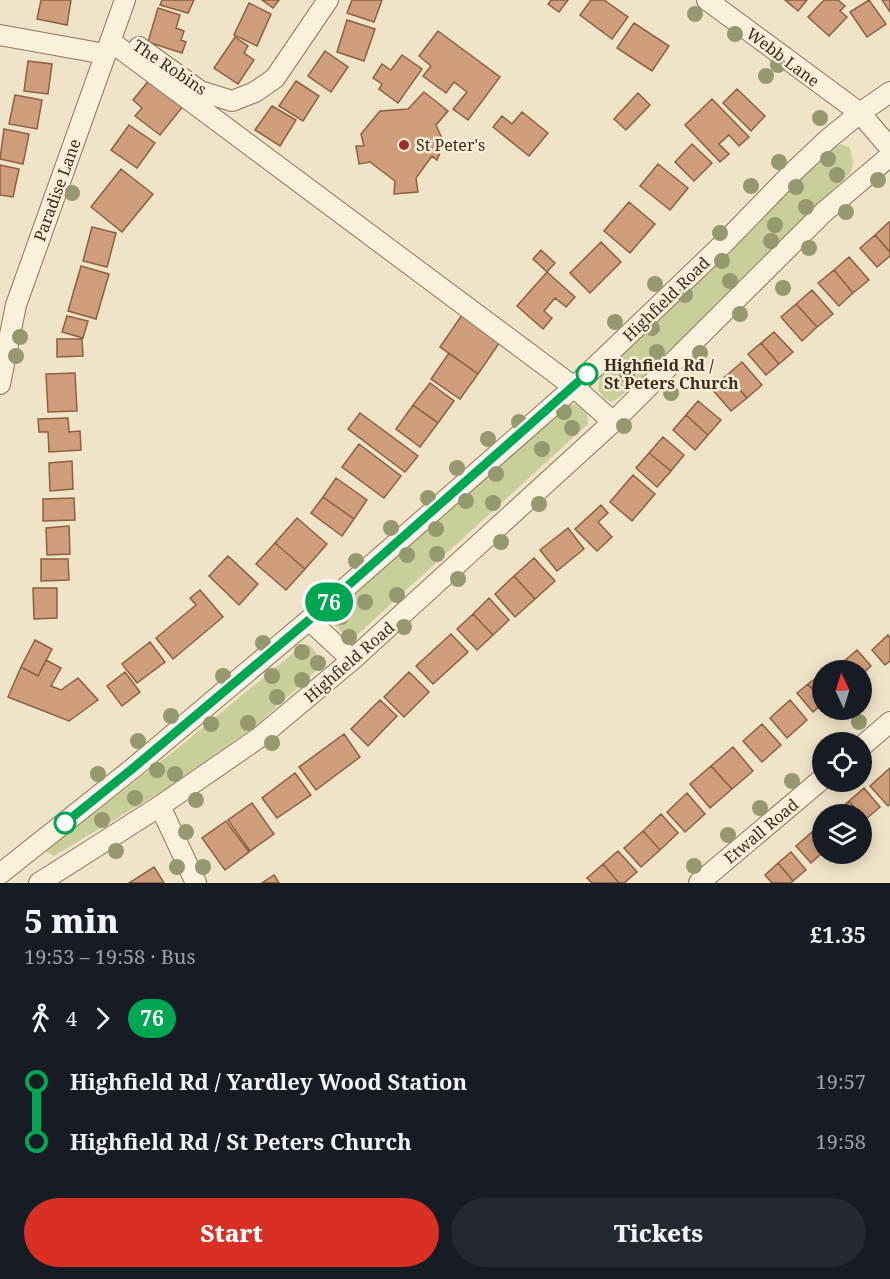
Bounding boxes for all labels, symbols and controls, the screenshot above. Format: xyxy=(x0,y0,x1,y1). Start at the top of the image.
street label: Webb Lane xyxy=(742,22,824,92)
street label: The Robins xyxy=(129,34,211,100)
place label: St Peter's xyxy=(416,134,485,156)
street label: Paradise Lane xyxy=(28,136,86,244)
marker: St Peter's xyxy=(397,138,411,152)
street label: Highfield Road xyxy=(618,252,714,346)
place label: Highfield Rd / St Peters Church xyxy=(604,354,739,394)
marker: Highfield Rd / St Peters Church xyxy=(576,363,598,385)
line badge: 76 xyxy=(302,582,356,622)
text: 76 xyxy=(317,588,341,616)
street label: Highfield Road xyxy=(299,616,399,707)
north arrow xyxy=(812,660,872,720)
map controls xyxy=(812,660,872,864)
button: locate xyxy=(812,732,872,792)
street label: Etwall Road xyxy=(719,793,803,869)
button: layers xyxy=(812,804,872,864)
unlabelled marker xyxy=(54,812,76,834)
text: 5 min xyxy=(24,898,119,943)
text: £1.35 xyxy=(810,919,866,949)
text: 19:53 – 19:58 · Bus xyxy=(24,943,195,970)
icon: walk xyxy=(24,1002,57,1035)
icon: forward xyxy=(86,1002,119,1035)
text: 76 xyxy=(140,1004,164,1032)
text: 4 xyxy=(66,1005,77,1032)
text: Highfield Rd / Yardley Wood Station xyxy=(70,1066,467,1096)
text: 19:57 xyxy=(816,1068,866,1095)
text: Highfield Rd / St Peters Church xyxy=(70,1126,412,1156)
text: 19:58 xyxy=(816,1128,866,1155)
button: Start xyxy=(24,1198,439,1267)
button: Tickets xyxy=(451,1198,866,1267)

